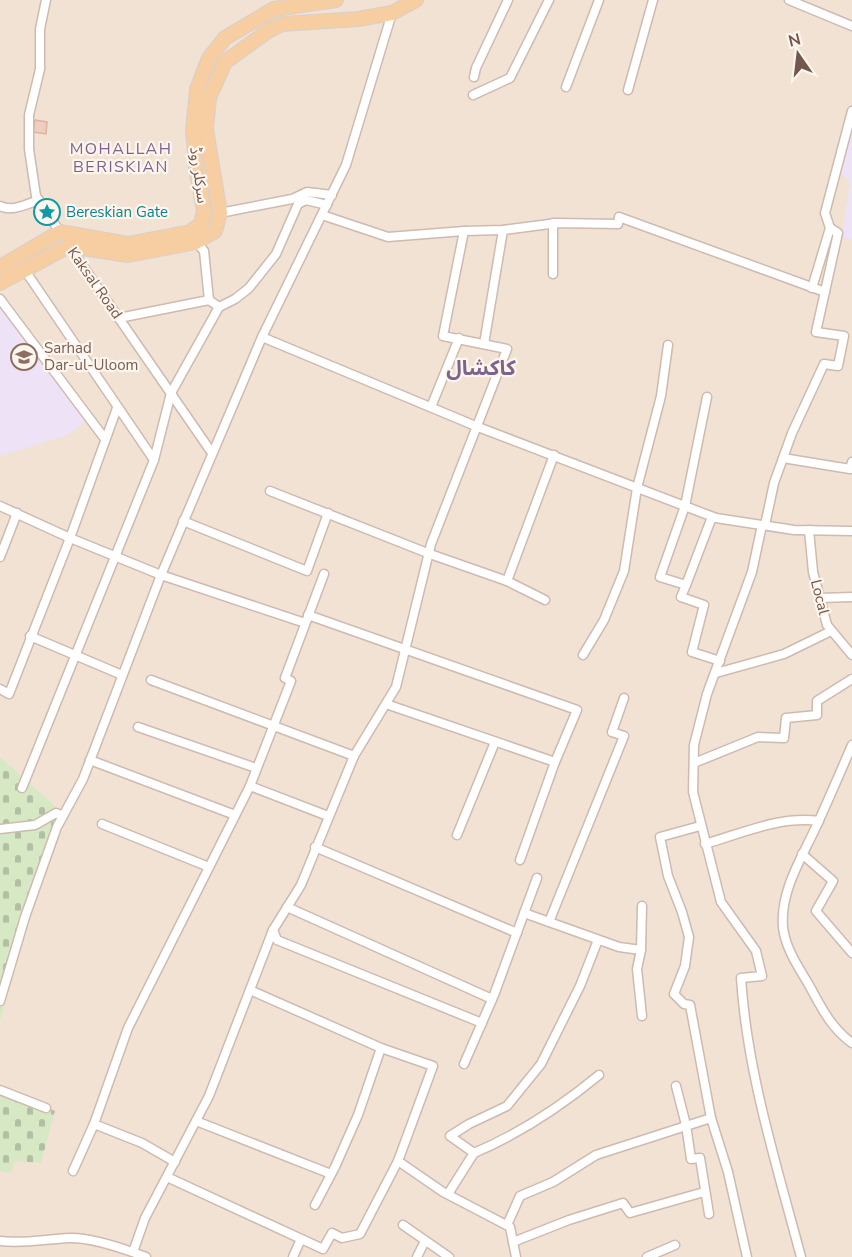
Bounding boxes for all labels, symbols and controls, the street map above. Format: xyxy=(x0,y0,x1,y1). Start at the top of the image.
north arrow xyxy=(768,24,828,84)
text: N xyxy=(786,28,803,53)
district label: MOHALLAH BERISKIAN xyxy=(70,138,172,178)
street label: سرکلر روڈ xyxy=(185,145,213,205)
place icon: Bereskian Gate xyxy=(32,197,62,227)
place label: Bereskian Gate xyxy=(66,202,168,222)
street label: Kaksal Road xyxy=(63,243,127,323)
place label: Sarhad Dar-ul-Uloom xyxy=(44,338,138,375)
school or university icon: Sarhad Dar-ul-Uloom xyxy=(9,342,39,372)
district label: کاکشال xyxy=(446,354,516,382)
street label: Local xyxy=(806,577,834,617)

